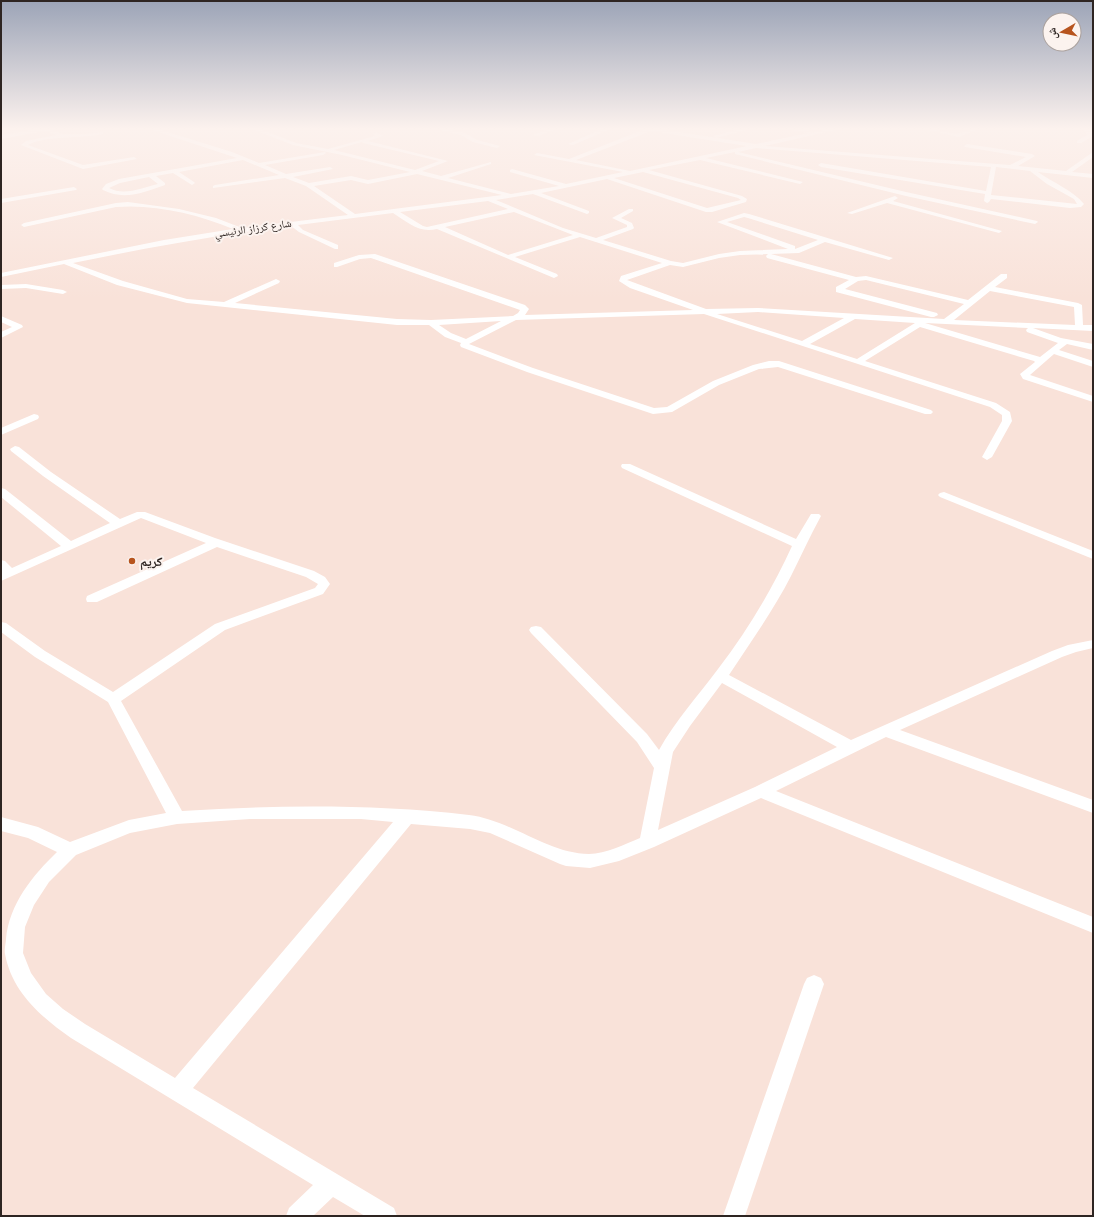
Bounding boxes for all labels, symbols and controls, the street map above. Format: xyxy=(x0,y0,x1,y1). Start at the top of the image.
north arrow xyxy=(1042,12,1082,52)
text: ش xyxy=(1045,26,1061,40)
street label: شارع كرزاز الرئيسي xyxy=(214,217,293,242)
place label: كريم xyxy=(140,554,163,571)
marker: كريم xyxy=(127,556,137,566)

